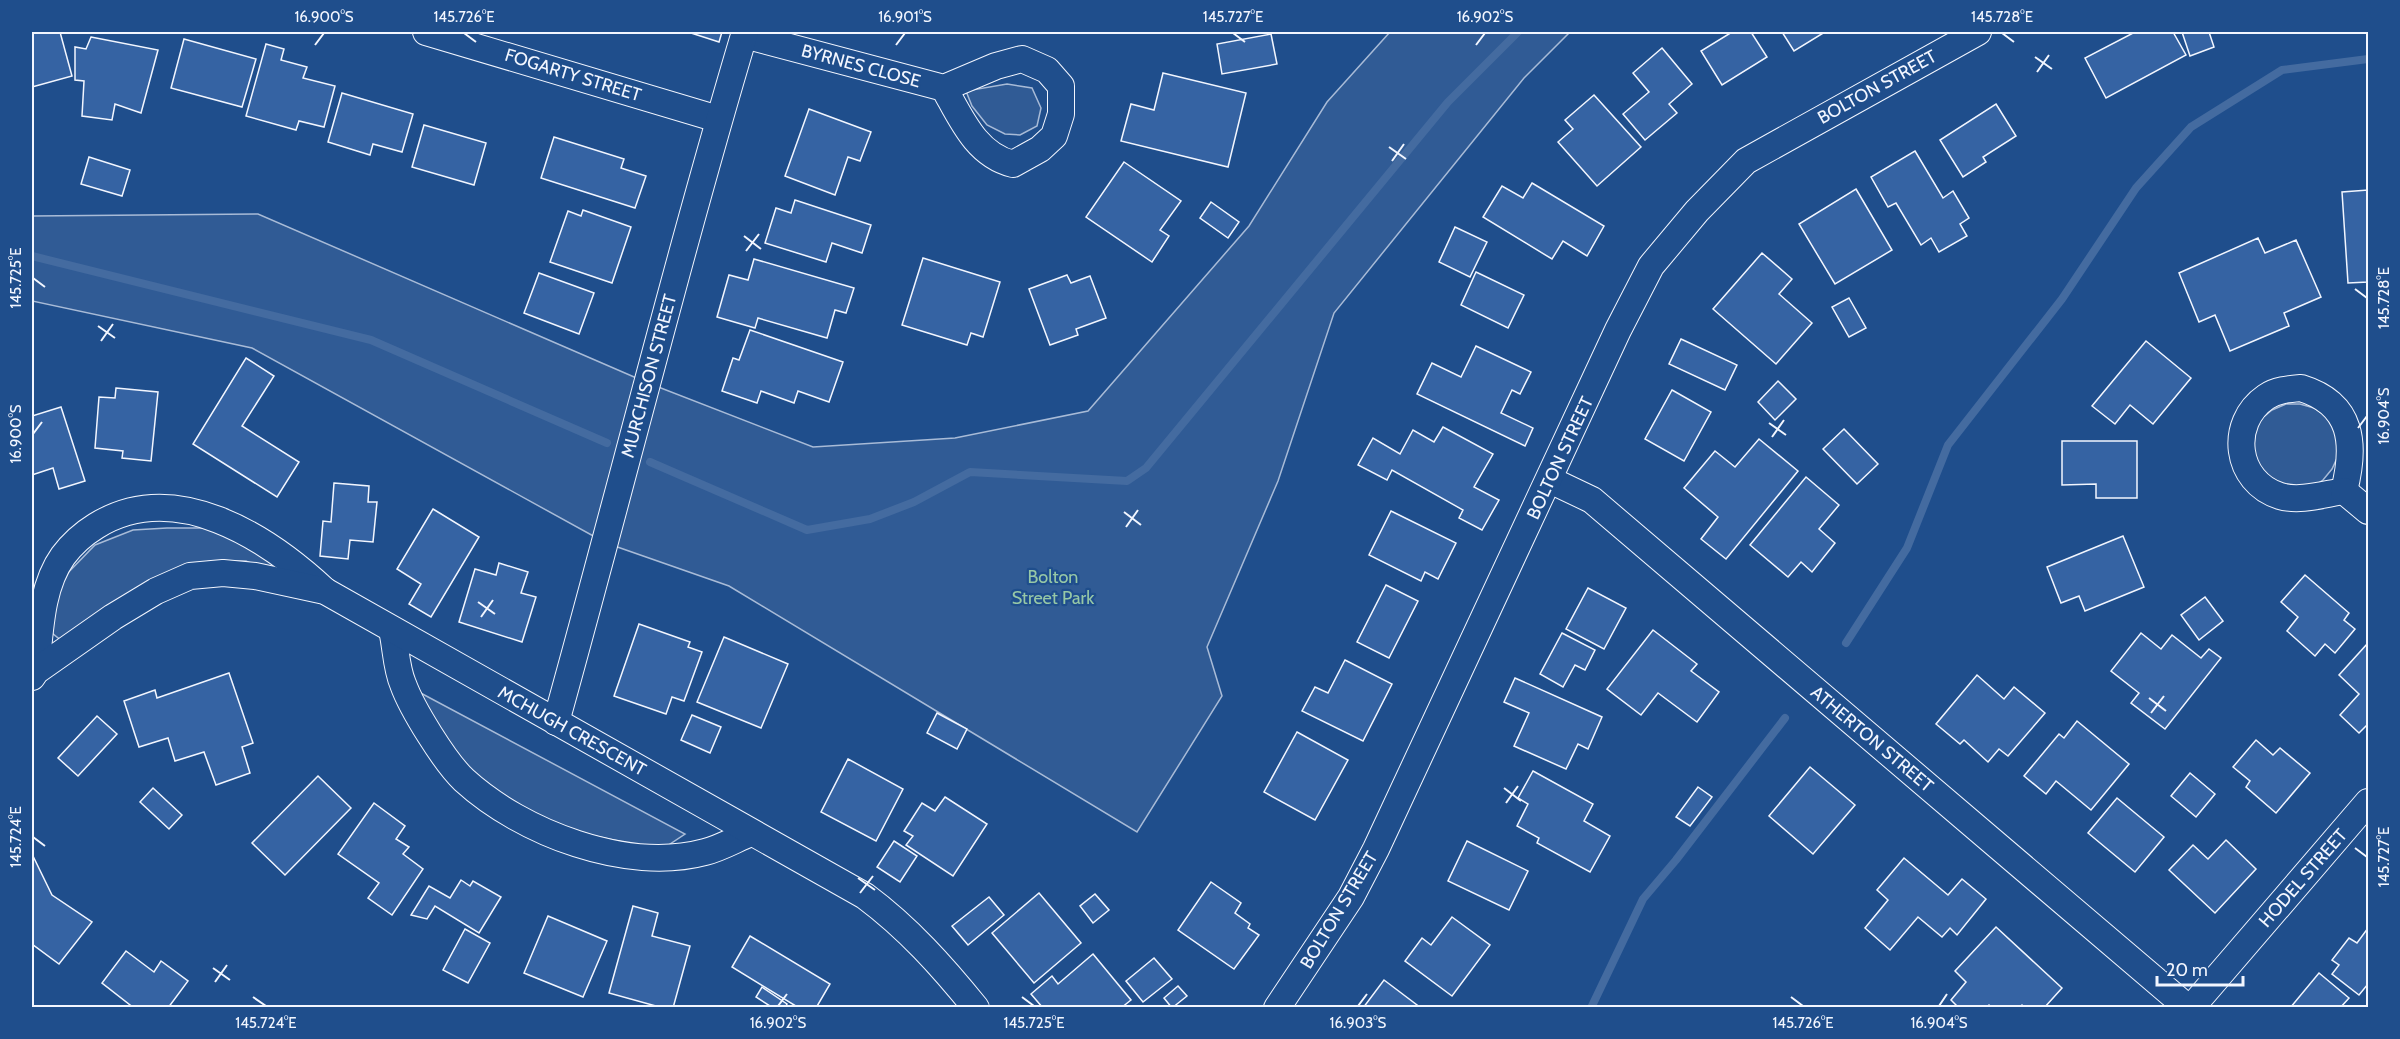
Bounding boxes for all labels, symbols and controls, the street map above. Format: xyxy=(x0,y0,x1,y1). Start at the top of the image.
text: 16.900°S xyxy=(294,8,354,26)
text: 145.726°E xyxy=(433,8,495,26)
text: 16.901°S xyxy=(878,8,932,26)
text: 145.727°E xyxy=(1203,8,1263,26)
text: 16.902°S xyxy=(1457,8,1513,26)
text: 145.728°E xyxy=(1971,8,2033,26)
street label: BYRNES CLOSE xyxy=(799,40,923,92)
street label: FOGARTY STREET xyxy=(502,44,644,106)
street label: BOLTON STREET xyxy=(1814,45,1941,129)
text: 145.725°E xyxy=(7,248,25,309)
text: 145.728°E xyxy=(2375,267,2393,329)
street label: MURCHISON STREET xyxy=(617,291,682,460)
text: 16.904°S xyxy=(2375,387,2393,445)
street label: BOLTON STREET xyxy=(1522,393,1598,523)
text: 16.900°S xyxy=(7,404,25,464)
park label: Bolton Street Park xyxy=(1012,566,1095,609)
street label: MCHUGH CRESCENT xyxy=(494,681,650,781)
street label: ATHERTON STREET xyxy=(1806,681,1938,797)
text: 145.724°E xyxy=(7,806,25,868)
street label: HODEL STREET xyxy=(2254,824,2352,932)
text: 145.727°E xyxy=(2375,827,2393,887)
street label: BOLTON STREET xyxy=(1295,847,1383,973)
scale bar xyxy=(2157,949,2242,987)
text: 20 m xyxy=(2166,959,2208,981)
text: 145.724°E xyxy=(235,1014,297,1032)
text: 16.902°S xyxy=(750,1014,806,1032)
text: 145.725°E xyxy=(1004,1014,1065,1032)
text: 16.903°S xyxy=(1330,1014,1387,1032)
text: 145.726°E xyxy=(1772,1014,1834,1032)
text: 16.904°S xyxy=(1910,1014,1968,1032)

